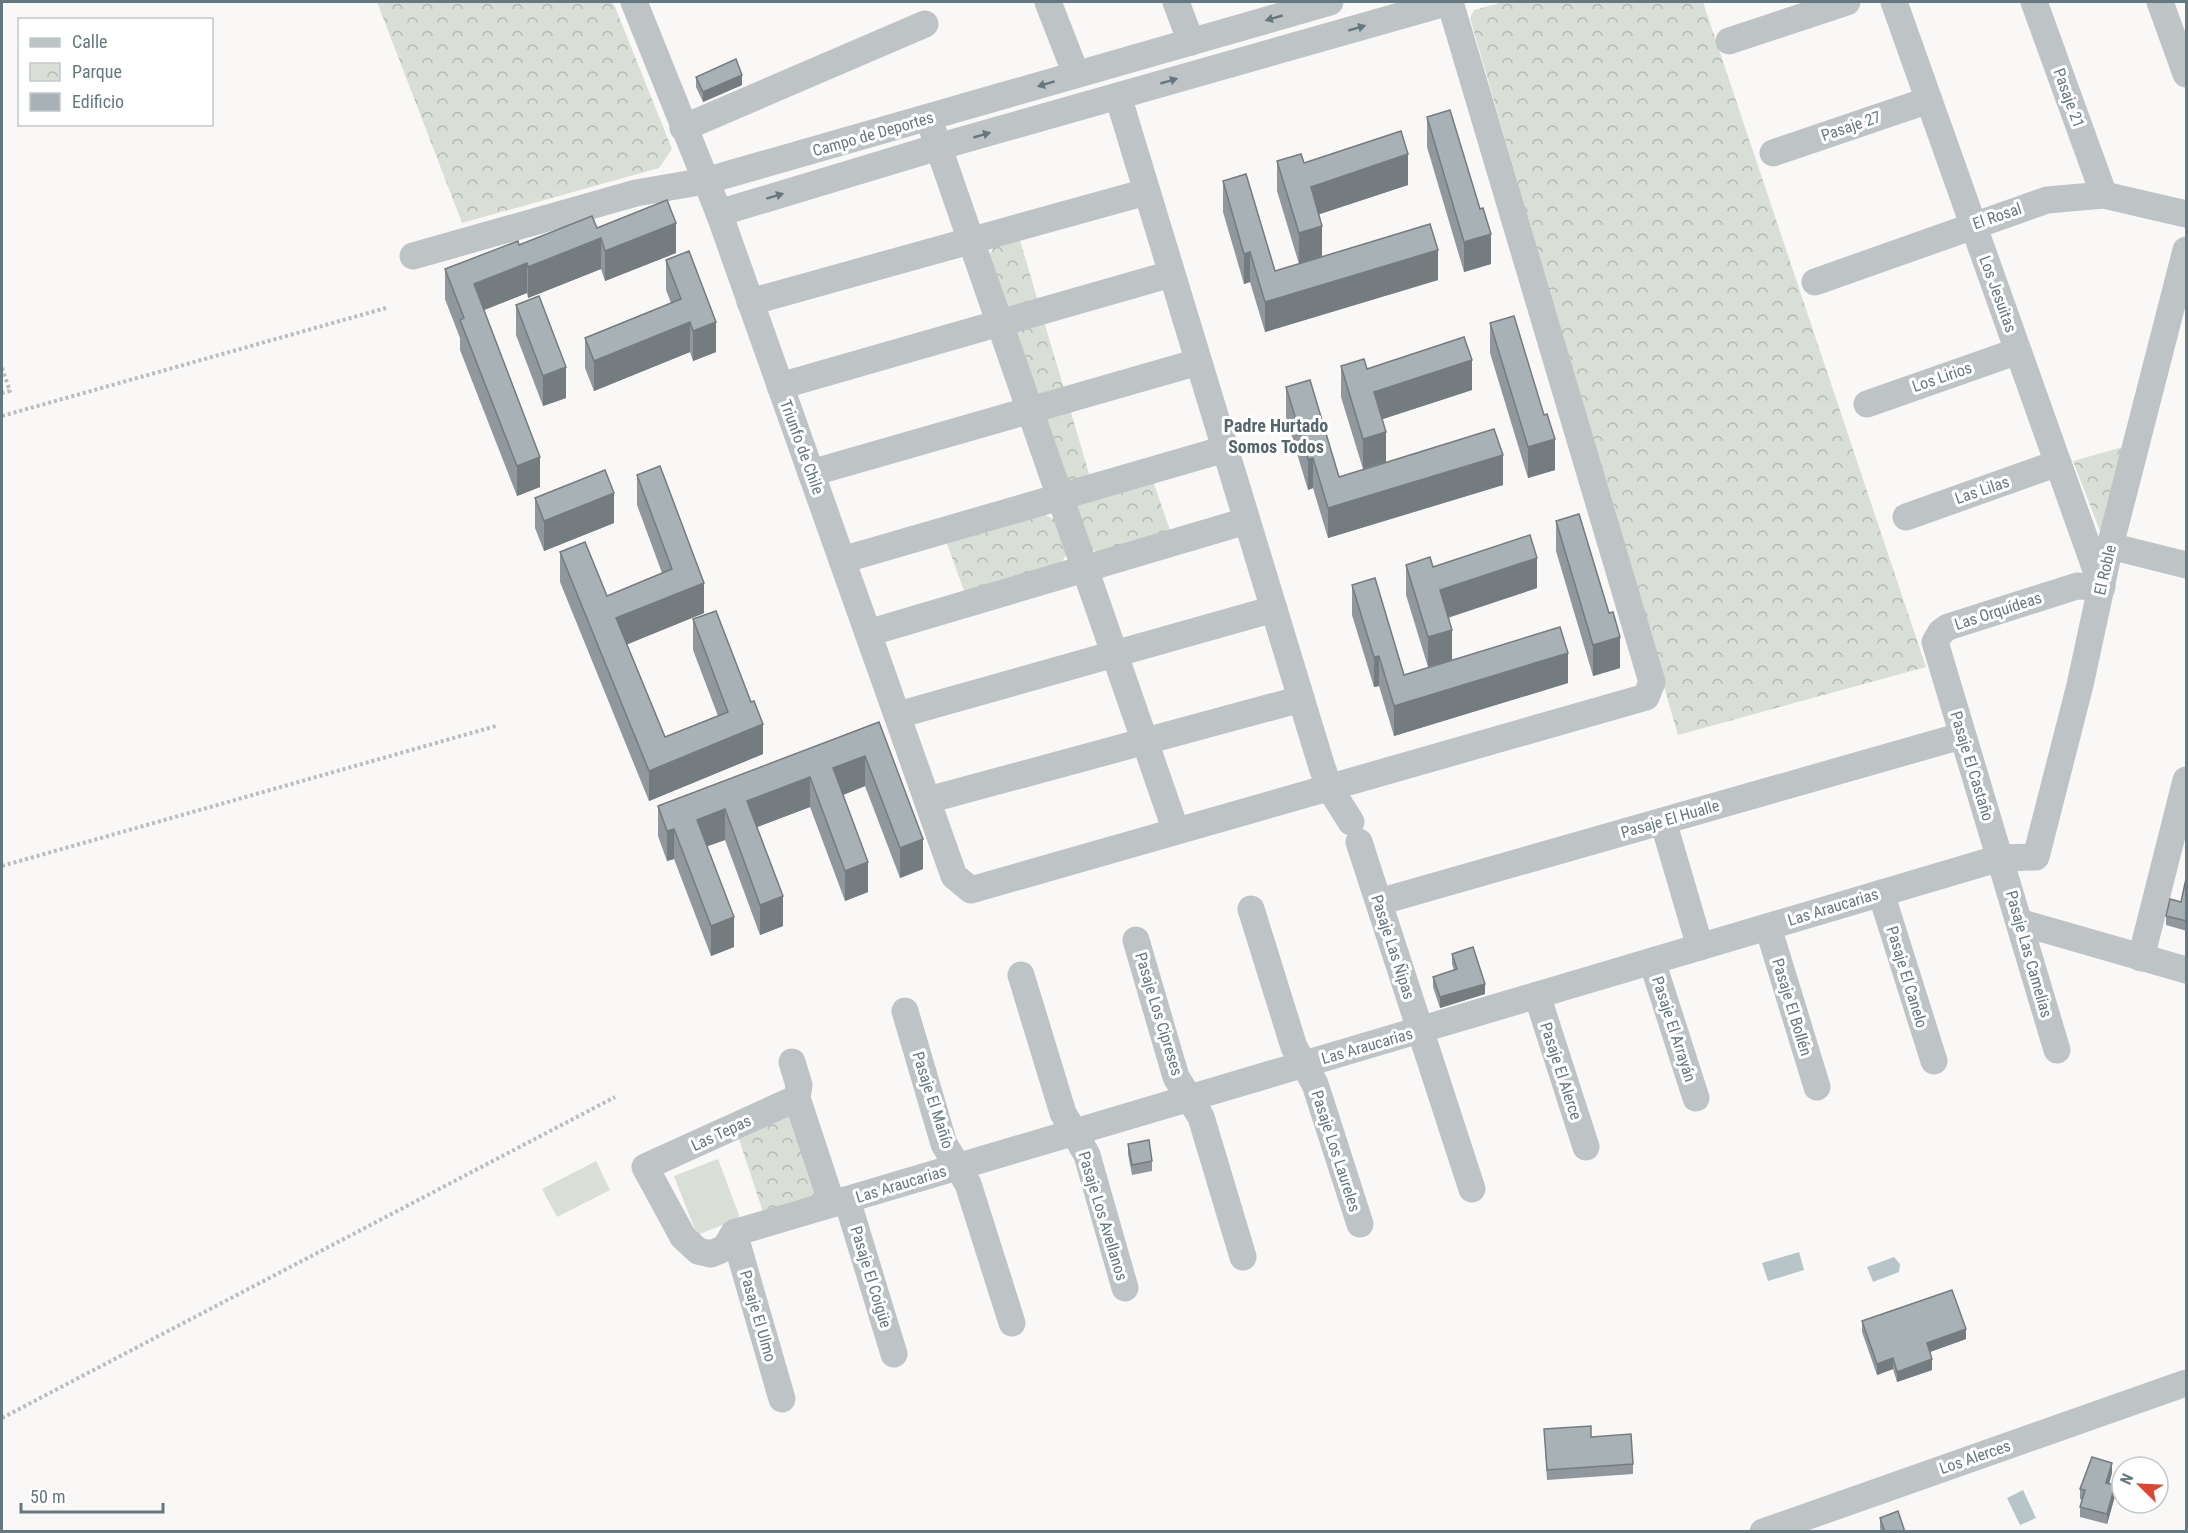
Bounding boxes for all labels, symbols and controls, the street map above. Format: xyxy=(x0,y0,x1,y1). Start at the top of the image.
one-way arrow xyxy=(1265,14,1283,23)
legend xyxy=(18,18,213,126)
one-way arrow xyxy=(1348,23,1366,32)
text: Calle xyxy=(72,31,108,52)
text: Parque xyxy=(72,61,122,82)
street label: Pasaje 21 xyxy=(2049,66,2089,130)
one-way arrow xyxy=(1160,76,1178,85)
one-way arrow xyxy=(1037,80,1055,89)
text: Edificio xyxy=(72,91,124,112)
street label: Pasaje 27 xyxy=(1819,107,1883,145)
street label: Campo de Deportes xyxy=(810,108,936,160)
one-way arrow xyxy=(973,129,991,139)
one-way arrow xyxy=(766,191,784,200)
street label: El Rosal xyxy=(1970,199,2024,233)
street label: Los Jesuitas xyxy=(1975,253,2021,335)
street label: Los Lirios xyxy=(1910,358,1974,396)
street label: Triunfo de Chile xyxy=(776,397,828,497)
district label: Padre Hurtado Somos Todos xyxy=(1224,415,1328,457)
street label: Las Lilas xyxy=(1952,472,2012,508)
street label: El Roble xyxy=(2090,543,2120,597)
street label: Las Orquídeas xyxy=(1952,588,2044,634)
street label: Pasaje El Castaño xyxy=(1946,709,1998,823)
street label: Pasaje El Hualle xyxy=(1619,796,1721,842)
street label: Las Araucarias xyxy=(1785,884,1881,930)
street label: Pasaje Las Camelias xyxy=(2002,888,2056,1020)
street label: Pasaje Las Ñipas xyxy=(1367,892,1420,1002)
street label: Pasaje El Canelo xyxy=(1883,924,1931,1030)
street label: Pasaje Los Cipreses xyxy=(1131,950,1187,1078)
street label: Pasaje El Bollén xyxy=(1768,956,1816,1058)
street label: Pasaje El Arrayán xyxy=(1648,974,1700,1084)
street label: Pasaje El Alerce xyxy=(1536,1020,1586,1122)
street label: Las Araucarias xyxy=(1319,1024,1415,1068)
street label: Pasaje El Mañío xyxy=(908,1049,958,1151)
street label: Pasaje Los Laureles xyxy=(1307,1088,1365,1214)
street label: Las Tepas xyxy=(688,1111,754,1155)
street label: Pasaje Los Avellanos xyxy=(1074,1149,1132,1283)
street label: Las Araucarias xyxy=(853,1161,949,1207)
street label: Pasaje El Coigüe xyxy=(847,1224,895,1330)
street label: Pasaje El Ulmo xyxy=(736,1268,780,1364)
street label: Los Alerces xyxy=(1937,1436,2013,1478)
north arrow xyxy=(2110,1455,2170,1515)
text: N xyxy=(2116,1471,2137,1487)
scale bar xyxy=(21,1476,164,1514)
text: 50 m xyxy=(30,1486,65,1507)

